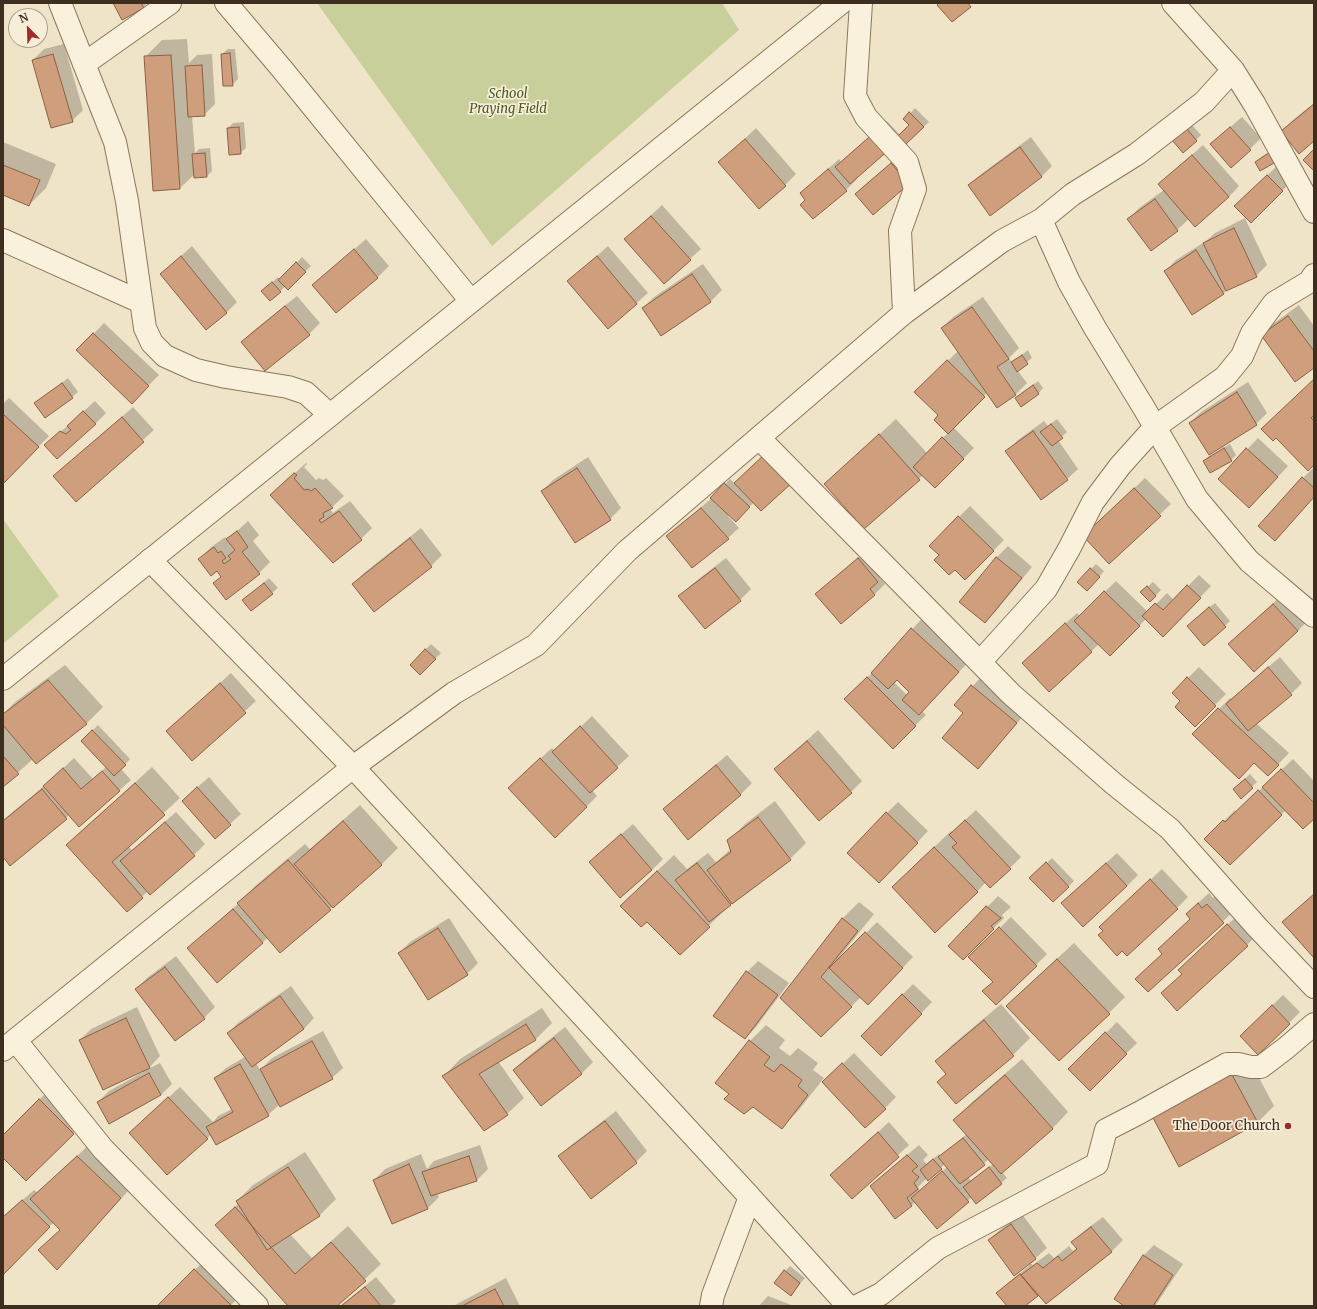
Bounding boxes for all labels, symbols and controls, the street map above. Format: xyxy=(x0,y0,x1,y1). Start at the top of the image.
north arrow xyxy=(8,8,48,48)
text: N xyxy=(17,10,30,26)
park label: School Praying Field xyxy=(469,86,547,117)
place label: The Door Church xyxy=(1173,1118,1280,1134)
marker: The Door Church xyxy=(1283,1121,1293,1131)

